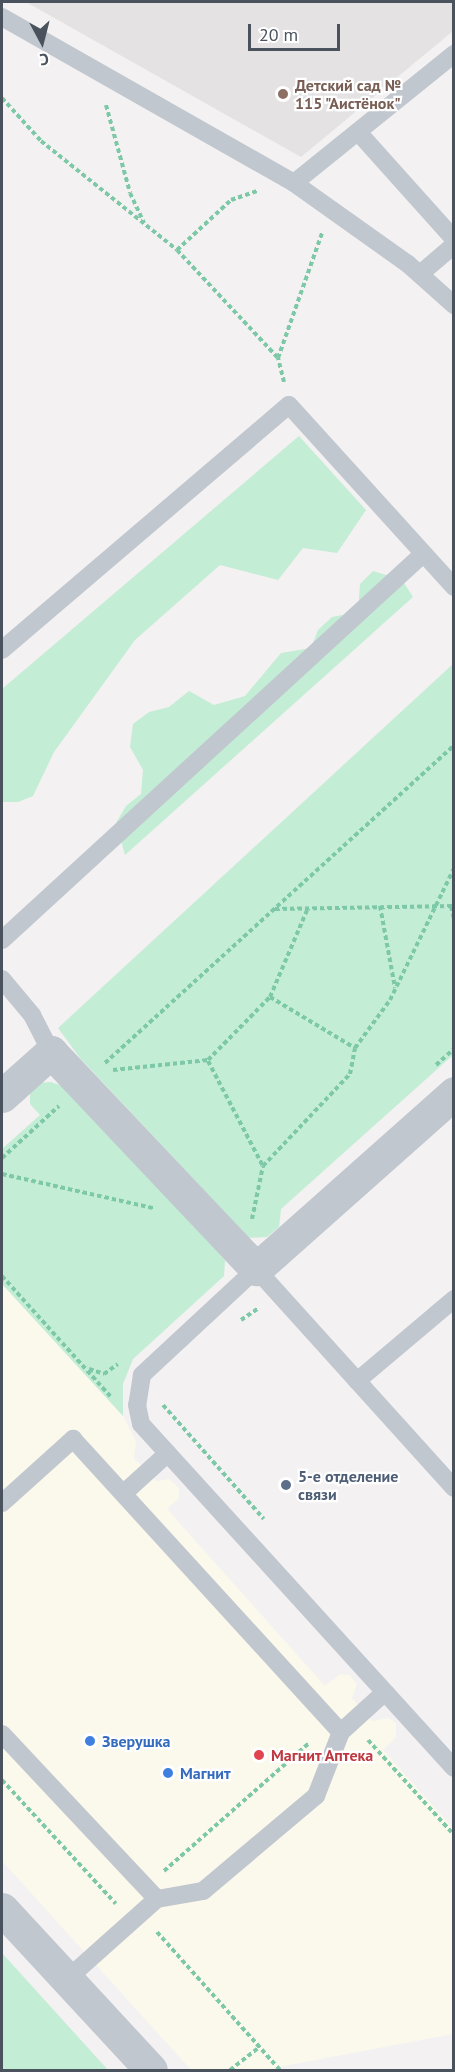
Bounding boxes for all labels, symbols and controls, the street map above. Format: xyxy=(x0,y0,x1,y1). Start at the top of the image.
north arrow xyxy=(12,12,72,72)
scale bar xyxy=(251,12,342,50)
text: 20 m xyxy=(259,23,298,46)
text: С xyxy=(39,49,50,70)
place label: Детский сад № 115 "Аистёнок" xyxy=(295,75,402,113)
marker: Детский сад № 115 "Аистёнок" xyxy=(276,87,290,101)
place label: 5-е отделение связи xyxy=(298,1466,398,1504)
marker: 5-е отделение связи xyxy=(279,1478,293,1492)
place label: Зверушка xyxy=(102,1731,171,1751)
marker: Зверушка xyxy=(83,1734,97,1748)
place label: Магнит Аптека xyxy=(271,1745,374,1765)
marker: Магнит Аптека xyxy=(252,1748,266,1762)
place label: Магнит xyxy=(180,1763,231,1783)
marker: Магнит xyxy=(161,1766,175,1780)

